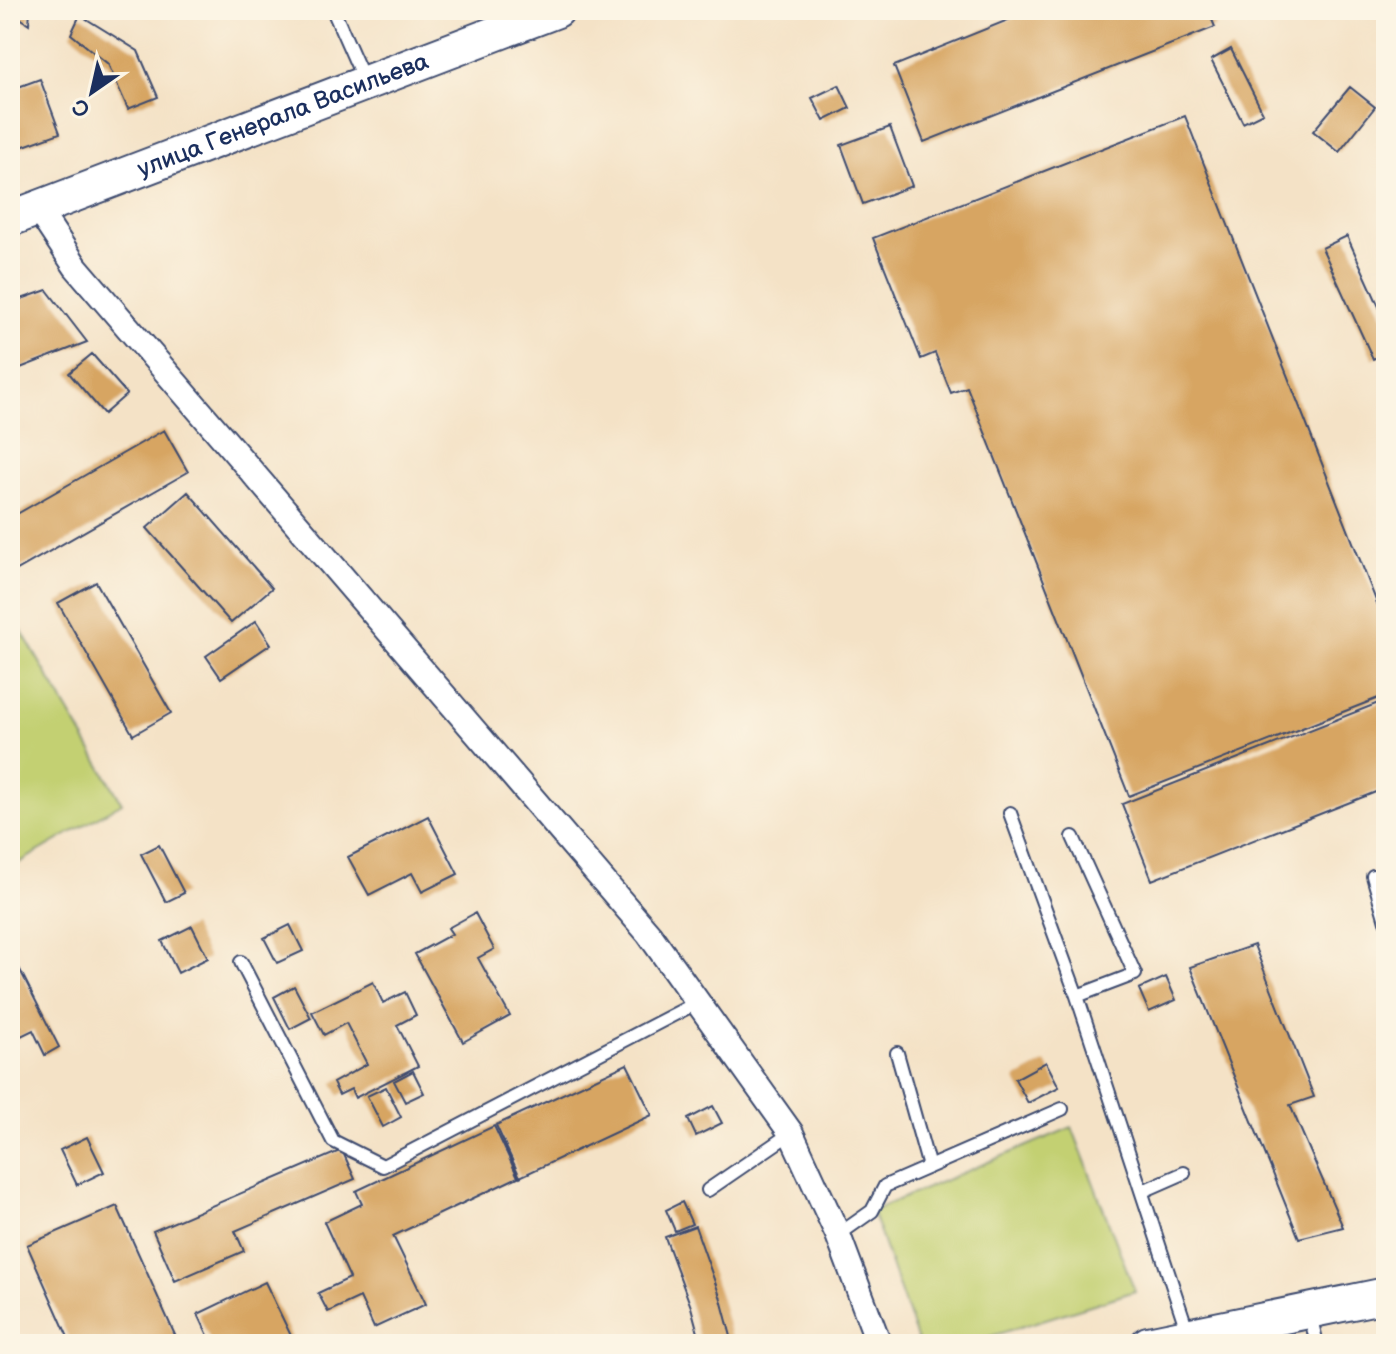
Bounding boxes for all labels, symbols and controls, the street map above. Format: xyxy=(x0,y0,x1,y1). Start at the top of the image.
street label: улица Генерала Васильева xyxy=(133,46,432,183)
north arrow xyxy=(52,52,132,132)
text: С xyxy=(68,92,96,123)

